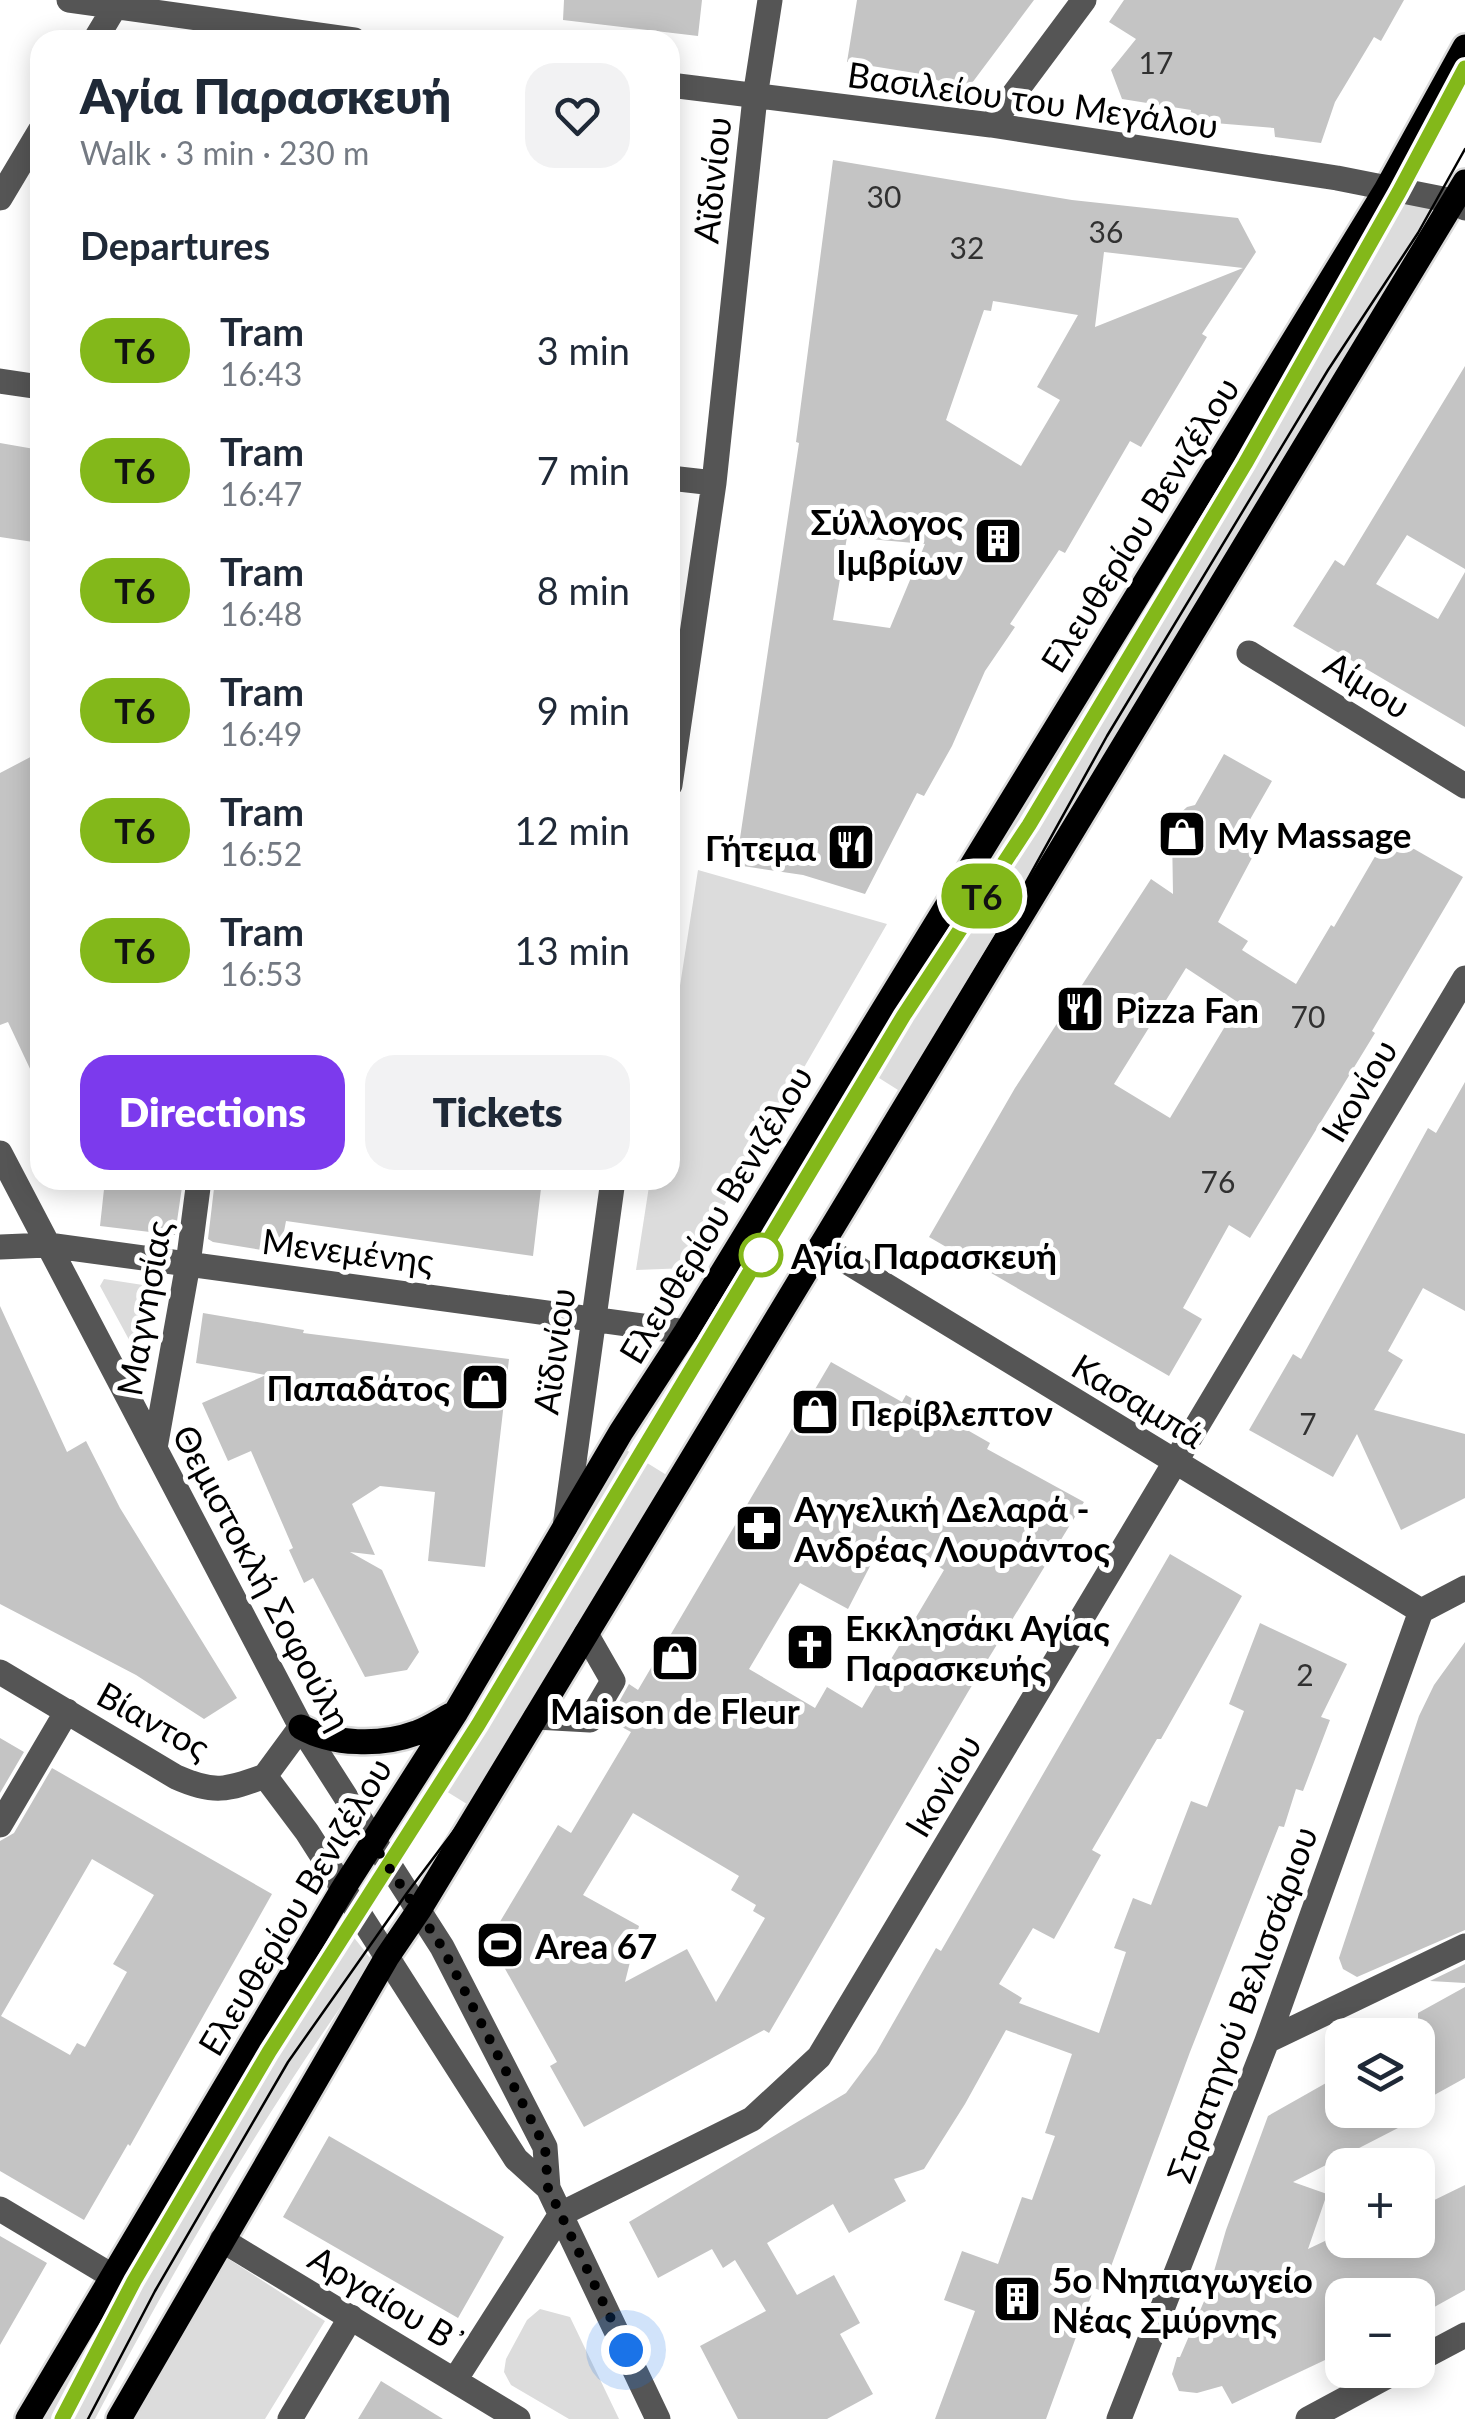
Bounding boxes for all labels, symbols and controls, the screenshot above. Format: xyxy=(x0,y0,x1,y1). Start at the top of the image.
house number: 17 xyxy=(1139,44,1173,80)
street label: Βασιλείου του Μεγάλου xyxy=(845,52,1221,146)
button: heart xyxy=(525,63,630,168)
text: Αγία Παρασκευή xyxy=(80,67,451,124)
street label: Αϊδινίου xyxy=(683,115,739,245)
text: Walk · 3 min · 230 m xyxy=(80,133,369,172)
house number: 30 xyxy=(867,178,901,214)
house number: 36 xyxy=(1089,213,1123,249)
text: Departures xyxy=(80,222,270,268)
house number: 32 xyxy=(950,229,984,265)
text: Tram xyxy=(220,308,304,354)
text: 3 min xyxy=(537,327,630,373)
text: Τ6 xyxy=(114,329,156,371)
text: 16:43 xyxy=(220,354,302,393)
street label: Ελευθερίου Βενιζέλου xyxy=(1031,369,1247,679)
text: Tram xyxy=(220,428,304,474)
text: 7 min xyxy=(537,447,630,493)
text: Τ6 xyxy=(114,449,156,491)
text: 16:47 xyxy=(220,474,302,513)
place label: Σύλλογος Ιμβρίων xyxy=(810,500,964,582)
building icon: Σύλλογος Ιμβρίων xyxy=(972,515,1024,567)
text: Tram xyxy=(220,548,304,594)
text: 8 min xyxy=(537,567,630,613)
text: Τ6 xyxy=(114,569,156,611)
text: 16:48 xyxy=(220,594,302,633)
street label: Αίμου xyxy=(1318,642,1418,726)
text: Tram xyxy=(220,668,304,714)
text: 9 min xyxy=(537,687,630,733)
text: Τ6 xyxy=(114,689,156,731)
text: 16:49 xyxy=(220,714,302,753)
text: Tram xyxy=(220,788,304,834)
text: 12 min xyxy=(515,807,630,853)
shop icon: My Massage xyxy=(1156,808,1208,860)
text: Τ6 xyxy=(114,809,156,851)
place label: My Massage xyxy=(1217,813,1412,855)
restaurant icon: Γήτεμα xyxy=(825,821,877,873)
place label: Γήτεμα xyxy=(705,826,816,868)
text: 16:52 xyxy=(220,834,302,873)
line badge: Τ6 xyxy=(937,864,1027,928)
text: Τ6 xyxy=(961,875,1003,917)
text: Tram xyxy=(220,908,304,954)
text: 13 min xyxy=(515,927,630,973)
text: Τ6 xyxy=(114,929,156,971)
text: 16:53 xyxy=(220,954,302,993)
restaurant icon: Pizza Fan xyxy=(1054,983,1106,1035)
place label: Pizza Fan xyxy=(1115,988,1259,1030)
house number: 70 xyxy=(1291,998,1325,1034)
street label: Ικονίου xyxy=(1311,1031,1405,1149)
button: Directions xyxy=(80,1055,345,1170)
button: Tickets xyxy=(365,1055,630,1170)
street label: Ελευθερίου Βενιζέλου xyxy=(610,1058,820,1370)
house number: 76 xyxy=(1201,1163,1235,1199)
street label: Μαγνησίας xyxy=(107,1217,179,1399)
street label: Μενεμένης xyxy=(260,1219,436,1281)
marker: Αγία Παρασκευή xyxy=(740,1234,782,1276)
place label: Αγία Παρασκευή xyxy=(790,1234,1057,1276)
street label: Αϊδινίου xyxy=(523,1285,583,1417)
street label: Κασαμπά xyxy=(1065,1344,1213,1456)
shop icon: Παπαδάτος xyxy=(459,1361,511,1413)
place label: Παπαδάτος xyxy=(266,1366,450,1408)
shop icon: Περίβλεπτον xyxy=(789,1386,841,1438)
place label: Περίβλεπτον xyxy=(850,1391,1053,1433)
house number: 7 xyxy=(1299,1405,1317,1441)
street label: Θεμιστοκλή Σοφούλη xyxy=(165,1417,361,1737)
place label: Αγγελική Δελαρά - Ανδρέας Λουράντος xyxy=(793,1487,1110,1569)
pharmacy icon: Αγγελική Δελαρά - Ανδρέας Λουράντος xyxy=(733,1502,785,1554)
place label: Εκκλησάκι Αγίας Παρασκευής xyxy=(845,1606,1110,1688)
church icon: Εκκλησάκι Αγίας Παρασκευής xyxy=(784,1621,836,1673)
shop icon: Maison de Fleur xyxy=(649,1632,701,1684)
house number: 2 xyxy=(1296,1656,1314,1692)
street label: Βίαντος xyxy=(91,1672,217,1768)
place label: Maison de Fleur xyxy=(550,1689,800,1731)
street label: Ικονίου xyxy=(895,1726,989,1844)
street label: Ελευθερίου Βενιζέλου xyxy=(189,1750,399,2062)
street label: Στρατηγού Βελισσάριου xyxy=(1157,1820,1325,2188)
sports icon: Area 67 xyxy=(474,1919,526,1971)
place label: Area 67 xyxy=(534,1924,657,1966)
map controls xyxy=(1325,2018,1435,2388)
button: layers xyxy=(1325,2018,1435,2128)
button: + xyxy=(1325,2148,1435,2258)
street label: Αργαίου Β᾽ xyxy=(302,2236,474,2362)
place label: 5ο Νηπιαγωγείο Νέας Σμύρνης xyxy=(1052,2258,1313,2340)
building icon: 5ο Νηπιαγωγείο Νέας Σμύρνης xyxy=(991,2273,1043,2325)
button: − xyxy=(1325,2278,1435,2388)
your location xyxy=(601,2325,651,2375)

